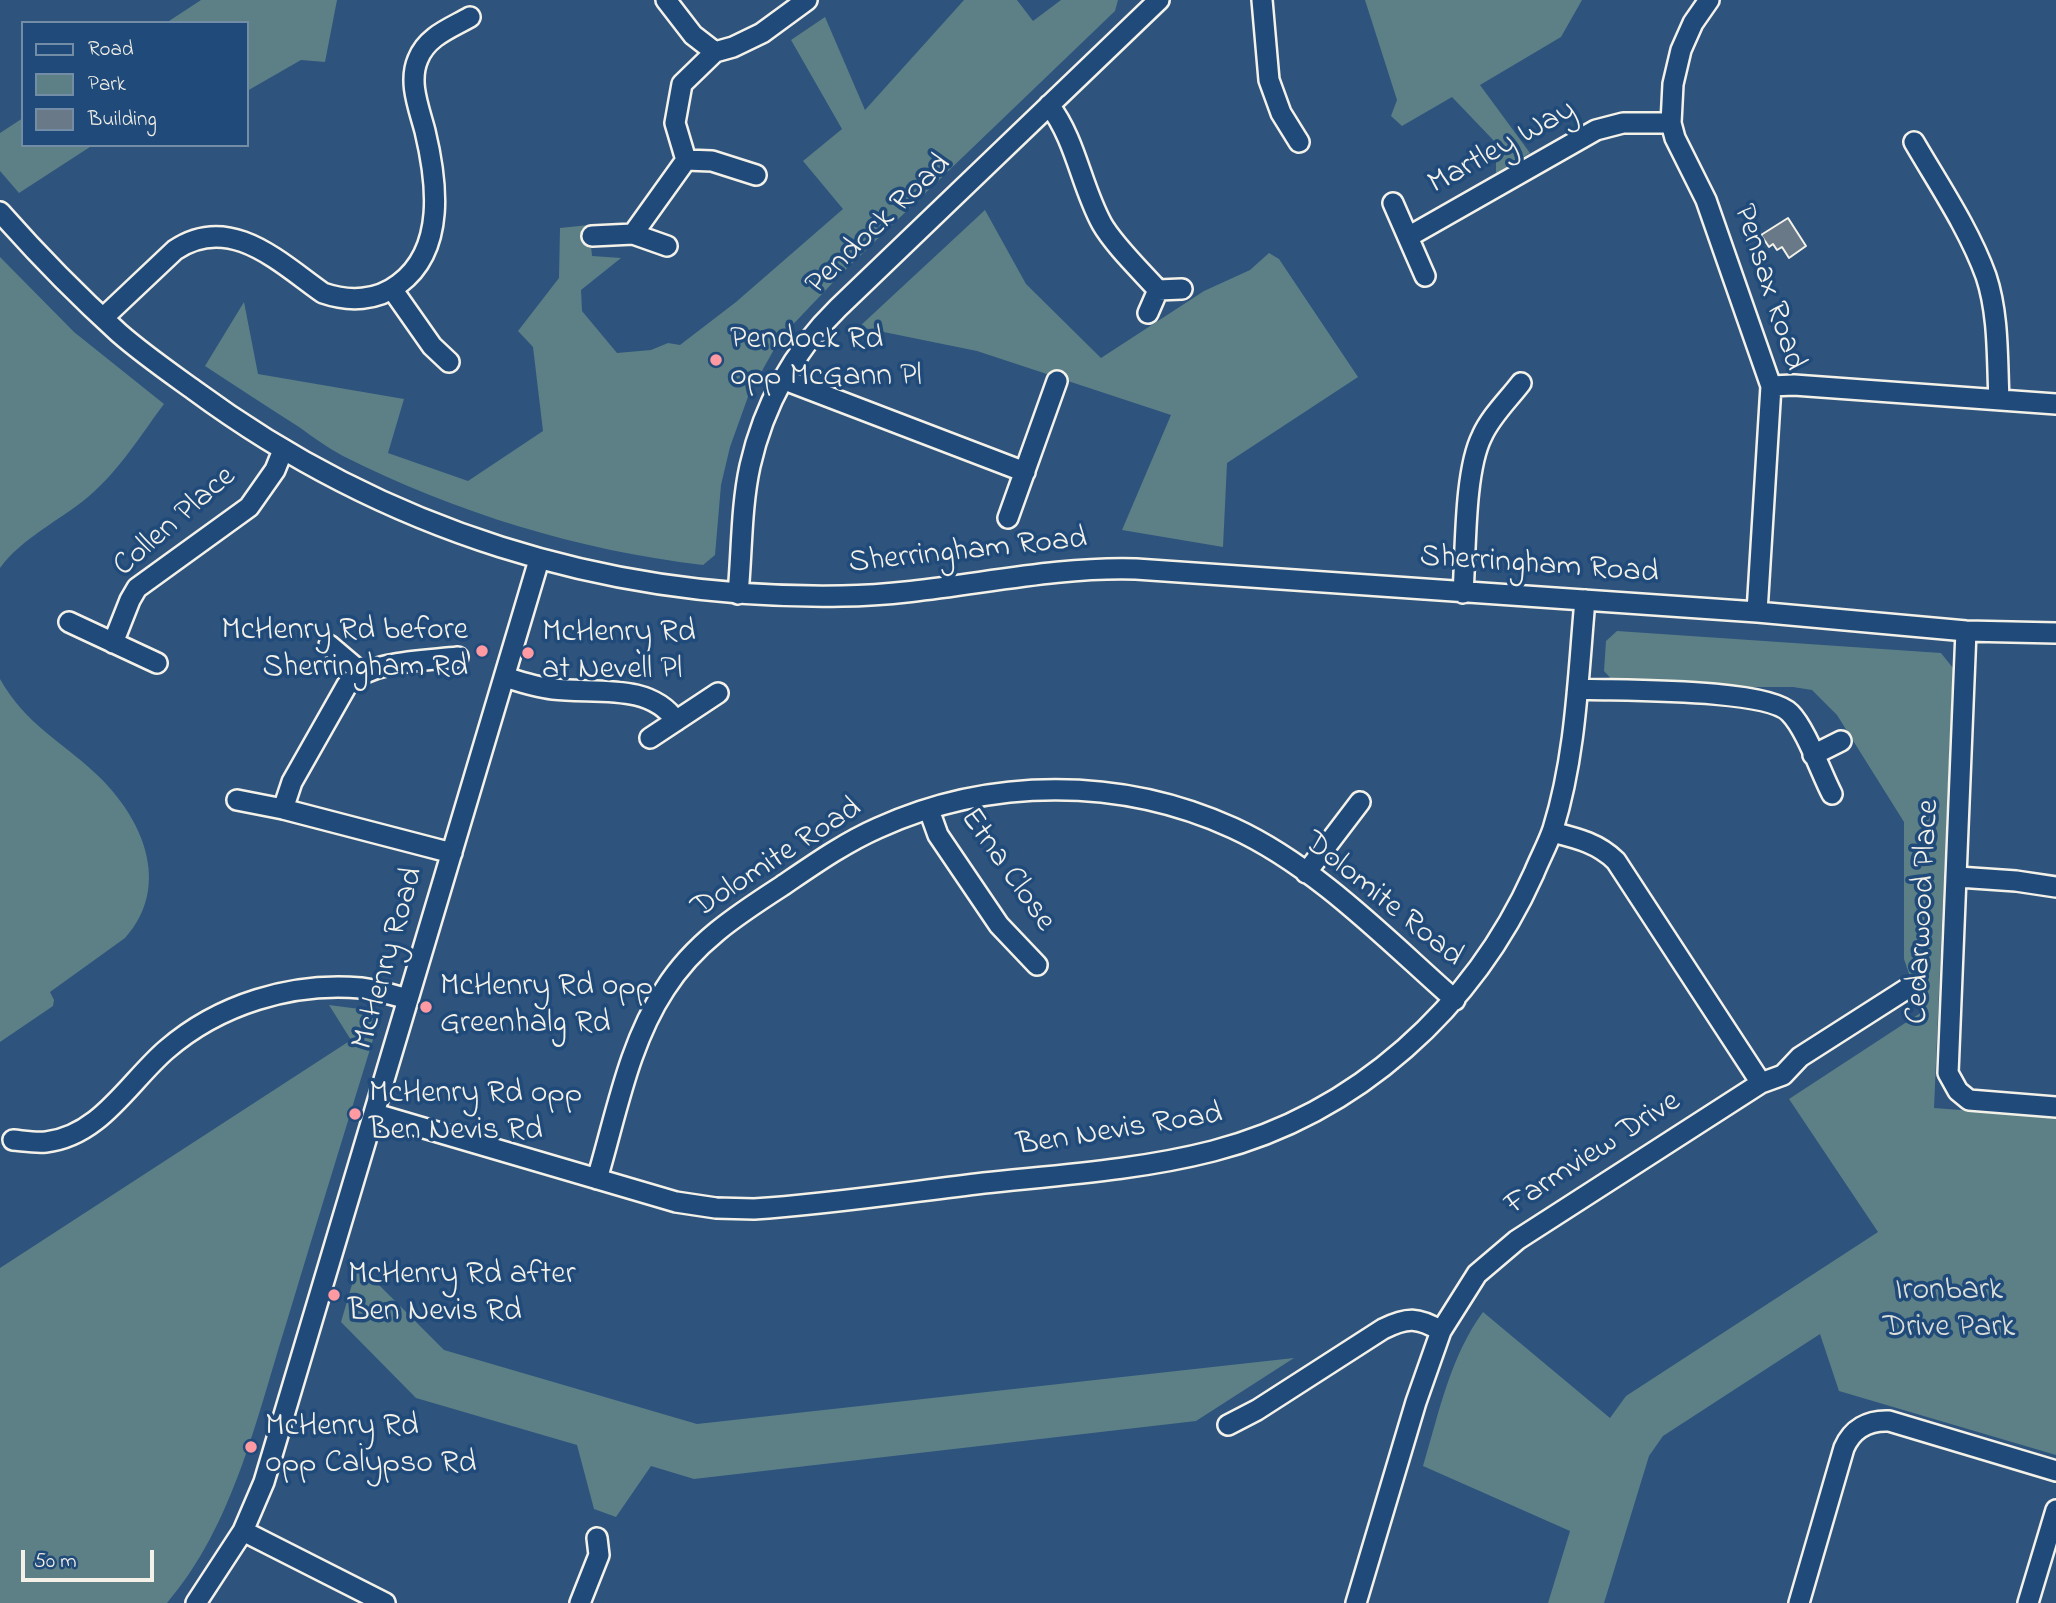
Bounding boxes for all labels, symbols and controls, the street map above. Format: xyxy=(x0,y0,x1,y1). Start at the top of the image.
legend xyxy=(21,21,248,147)
text: Road xyxy=(88,35,134,65)
text: Park xyxy=(88,70,126,100)
street label: Martley Way xyxy=(1423,93,1583,205)
text: Building xyxy=(88,105,157,135)
street label: Pendock Road xyxy=(799,147,961,305)
street label: Pensax Road xyxy=(1722,200,1812,376)
place label: Pendock Rd opp McGann Pl xyxy=(730,323,922,398)
marker: Pendock Rd opp McGann Pl xyxy=(708,352,724,368)
street label: Collen Place xyxy=(107,459,245,587)
street label: Sherringham Road xyxy=(847,521,1089,585)
street label: Sherringham Road xyxy=(1418,539,1660,595)
place label: McHenry Rd before Sherringham Rd xyxy=(221,614,468,689)
place label: McHenry Rd at Nevell Pl xyxy=(542,616,696,691)
marker: McHenry Rd before Sherringham Rd xyxy=(474,643,490,659)
marker: McHenry Rd at Nevell Pl xyxy=(520,645,536,661)
street label: Dolomite Road xyxy=(686,791,870,929)
street label: Cedarwood Place xyxy=(1900,799,1950,1025)
street label: Etna Close xyxy=(950,802,1062,940)
street label: Dolomite Road xyxy=(1294,825,1470,977)
street label: McHenry Road xyxy=(346,864,434,1054)
place label: McHenry Rd opp Greenhalg Rd xyxy=(440,970,653,1045)
marker: McHenry Rd opp Greenhalg Rd xyxy=(418,999,434,1015)
place label: McHenry Rd opp Ben Nevis Rd xyxy=(369,1077,582,1152)
street label: Farmview Drive xyxy=(1499,1084,1689,1226)
street label: Ben Nevis Road xyxy=(1014,1097,1226,1167)
marker: McHenry Rd opp Ben Nevis Rd xyxy=(347,1106,363,1122)
place label: McHenry Rd after Ben Nevis Rd xyxy=(348,1258,576,1333)
park label: Ironbark Drive Park xyxy=(1883,1274,2015,1349)
marker: McHenry Rd after Ben Nevis Rd xyxy=(326,1287,342,1303)
place label: McHenry Rd opp Calypso Rd xyxy=(265,1410,476,1485)
marker: McHenry Rd opp Calypso Rd xyxy=(243,1439,259,1455)
scale bar xyxy=(24,1536,158,1580)
text: 50 m xyxy=(34,1547,77,1577)

